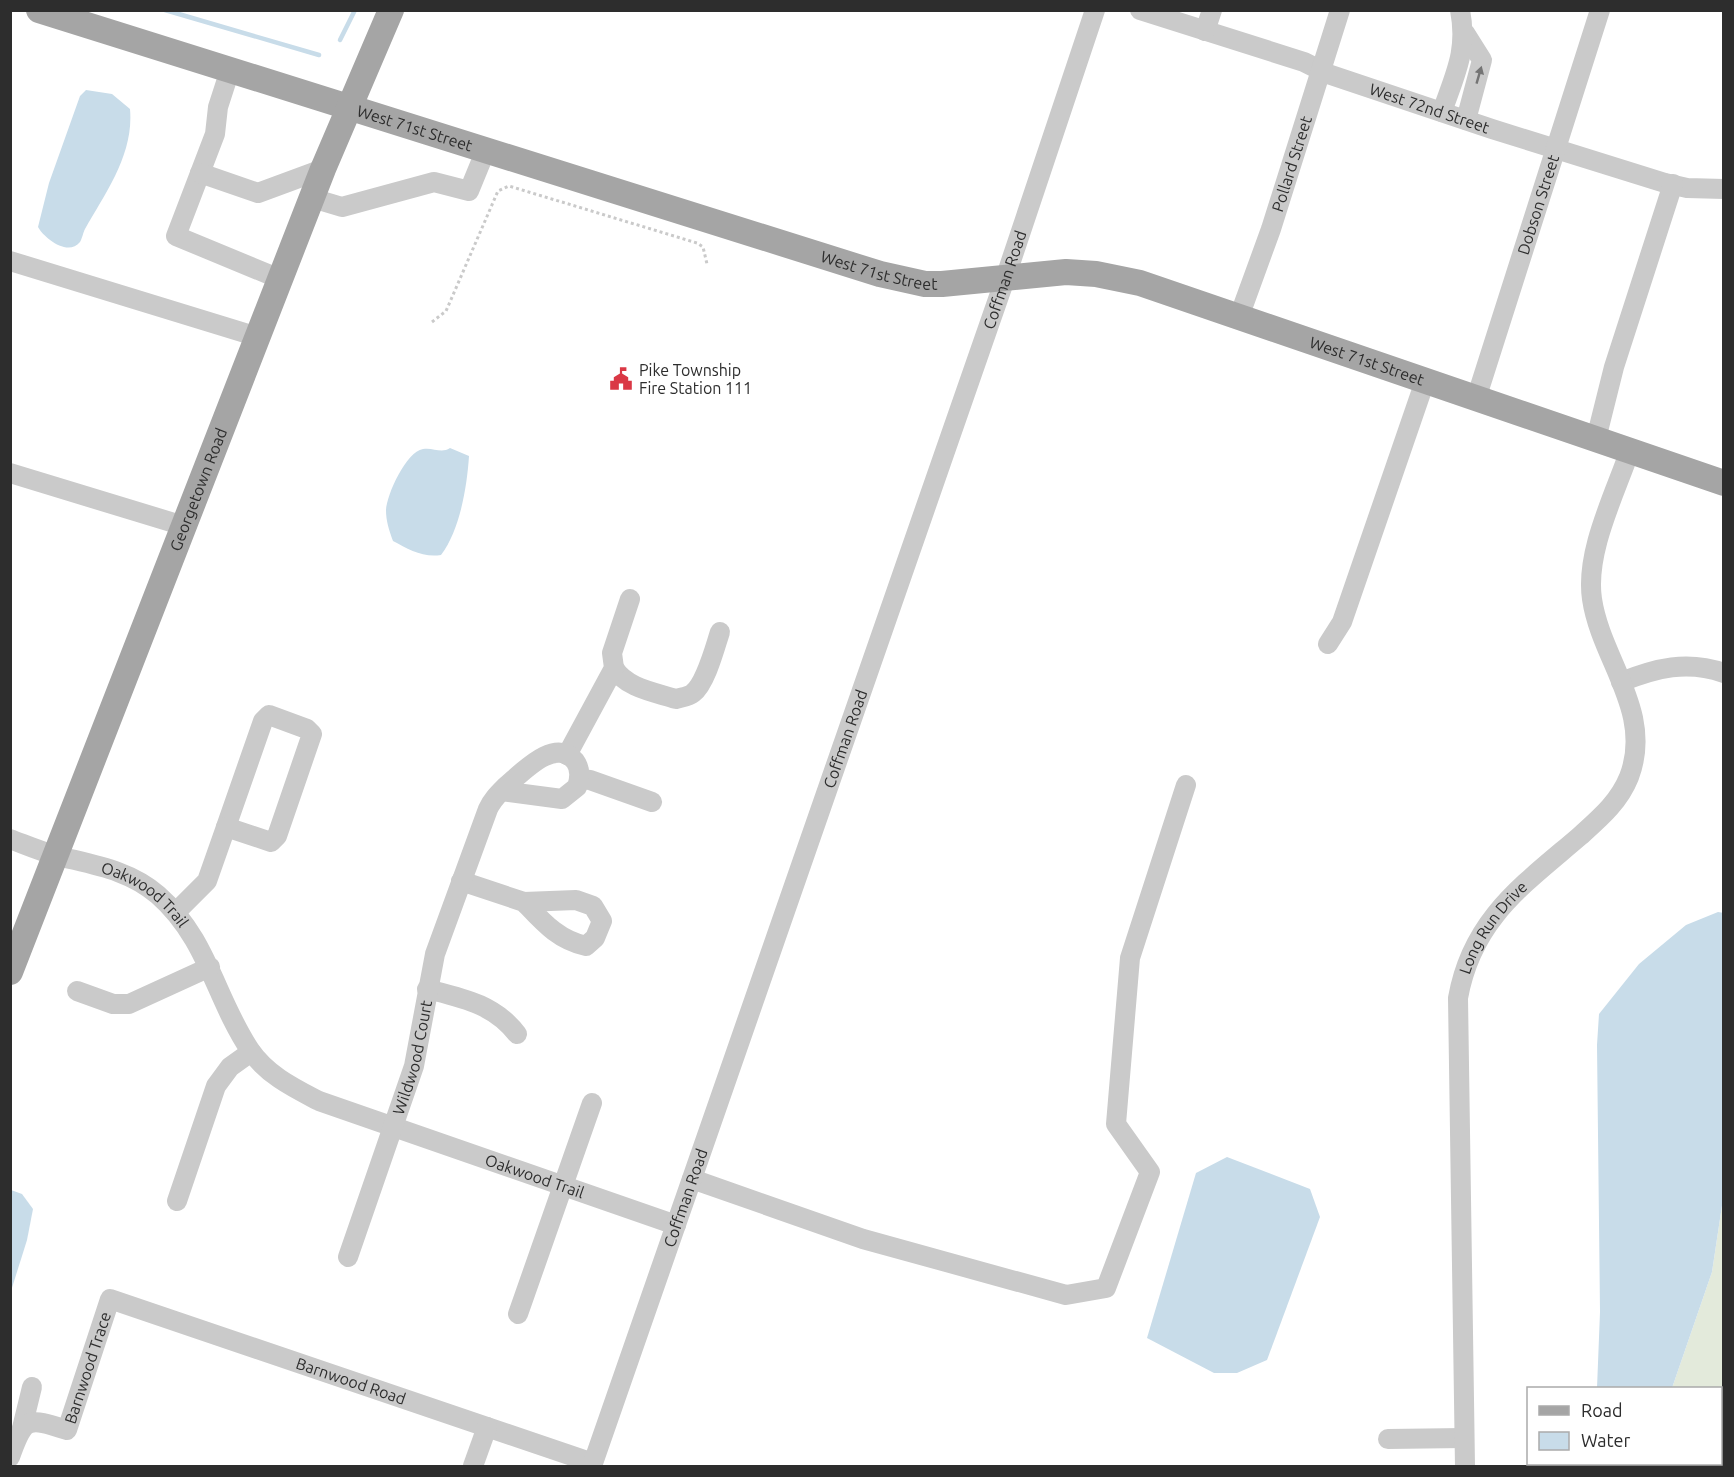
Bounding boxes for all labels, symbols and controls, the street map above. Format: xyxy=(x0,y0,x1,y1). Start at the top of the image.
one-way arrow xyxy=(1475,66,1484,84)
street label: West 72nd Street xyxy=(1367,80,1492,137)
street label: West 71st Street xyxy=(355,101,476,155)
street label: Pollard Street xyxy=(1268,113,1315,214)
street label: Dobson Street xyxy=(1514,152,1563,257)
street label: Coffman Road xyxy=(979,228,1030,331)
street label: West 71st Street xyxy=(819,247,938,293)
street label: West 71st Street xyxy=(1307,333,1427,389)
place label: Pike Township Fire Station 111 xyxy=(639,361,752,397)
public building icon: Pike Township Fire Station 111 xyxy=(608,366,634,392)
street label: Georgetown Road xyxy=(166,425,230,554)
street label: Coffman Road xyxy=(820,687,870,790)
street label: Oakwood Trail xyxy=(99,858,192,930)
street label: Long Run Drive xyxy=(1455,877,1531,976)
street label: Wildwood Court xyxy=(389,998,435,1117)
street label: Coffman Road xyxy=(660,1146,711,1249)
street label: Oakwood Trail xyxy=(483,1150,587,1201)
street label: Barnwood Trace xyxy=(61,1310,114,1426)
street label: Barnwood Road xyxy=(294,1354,408,1408)
legend xyxy=(1527,1387,1722,1465)
text: Road xyxy=(1581,1400,1623,1420)
text: Water xyxy=(1581,1430,1631,1450)

